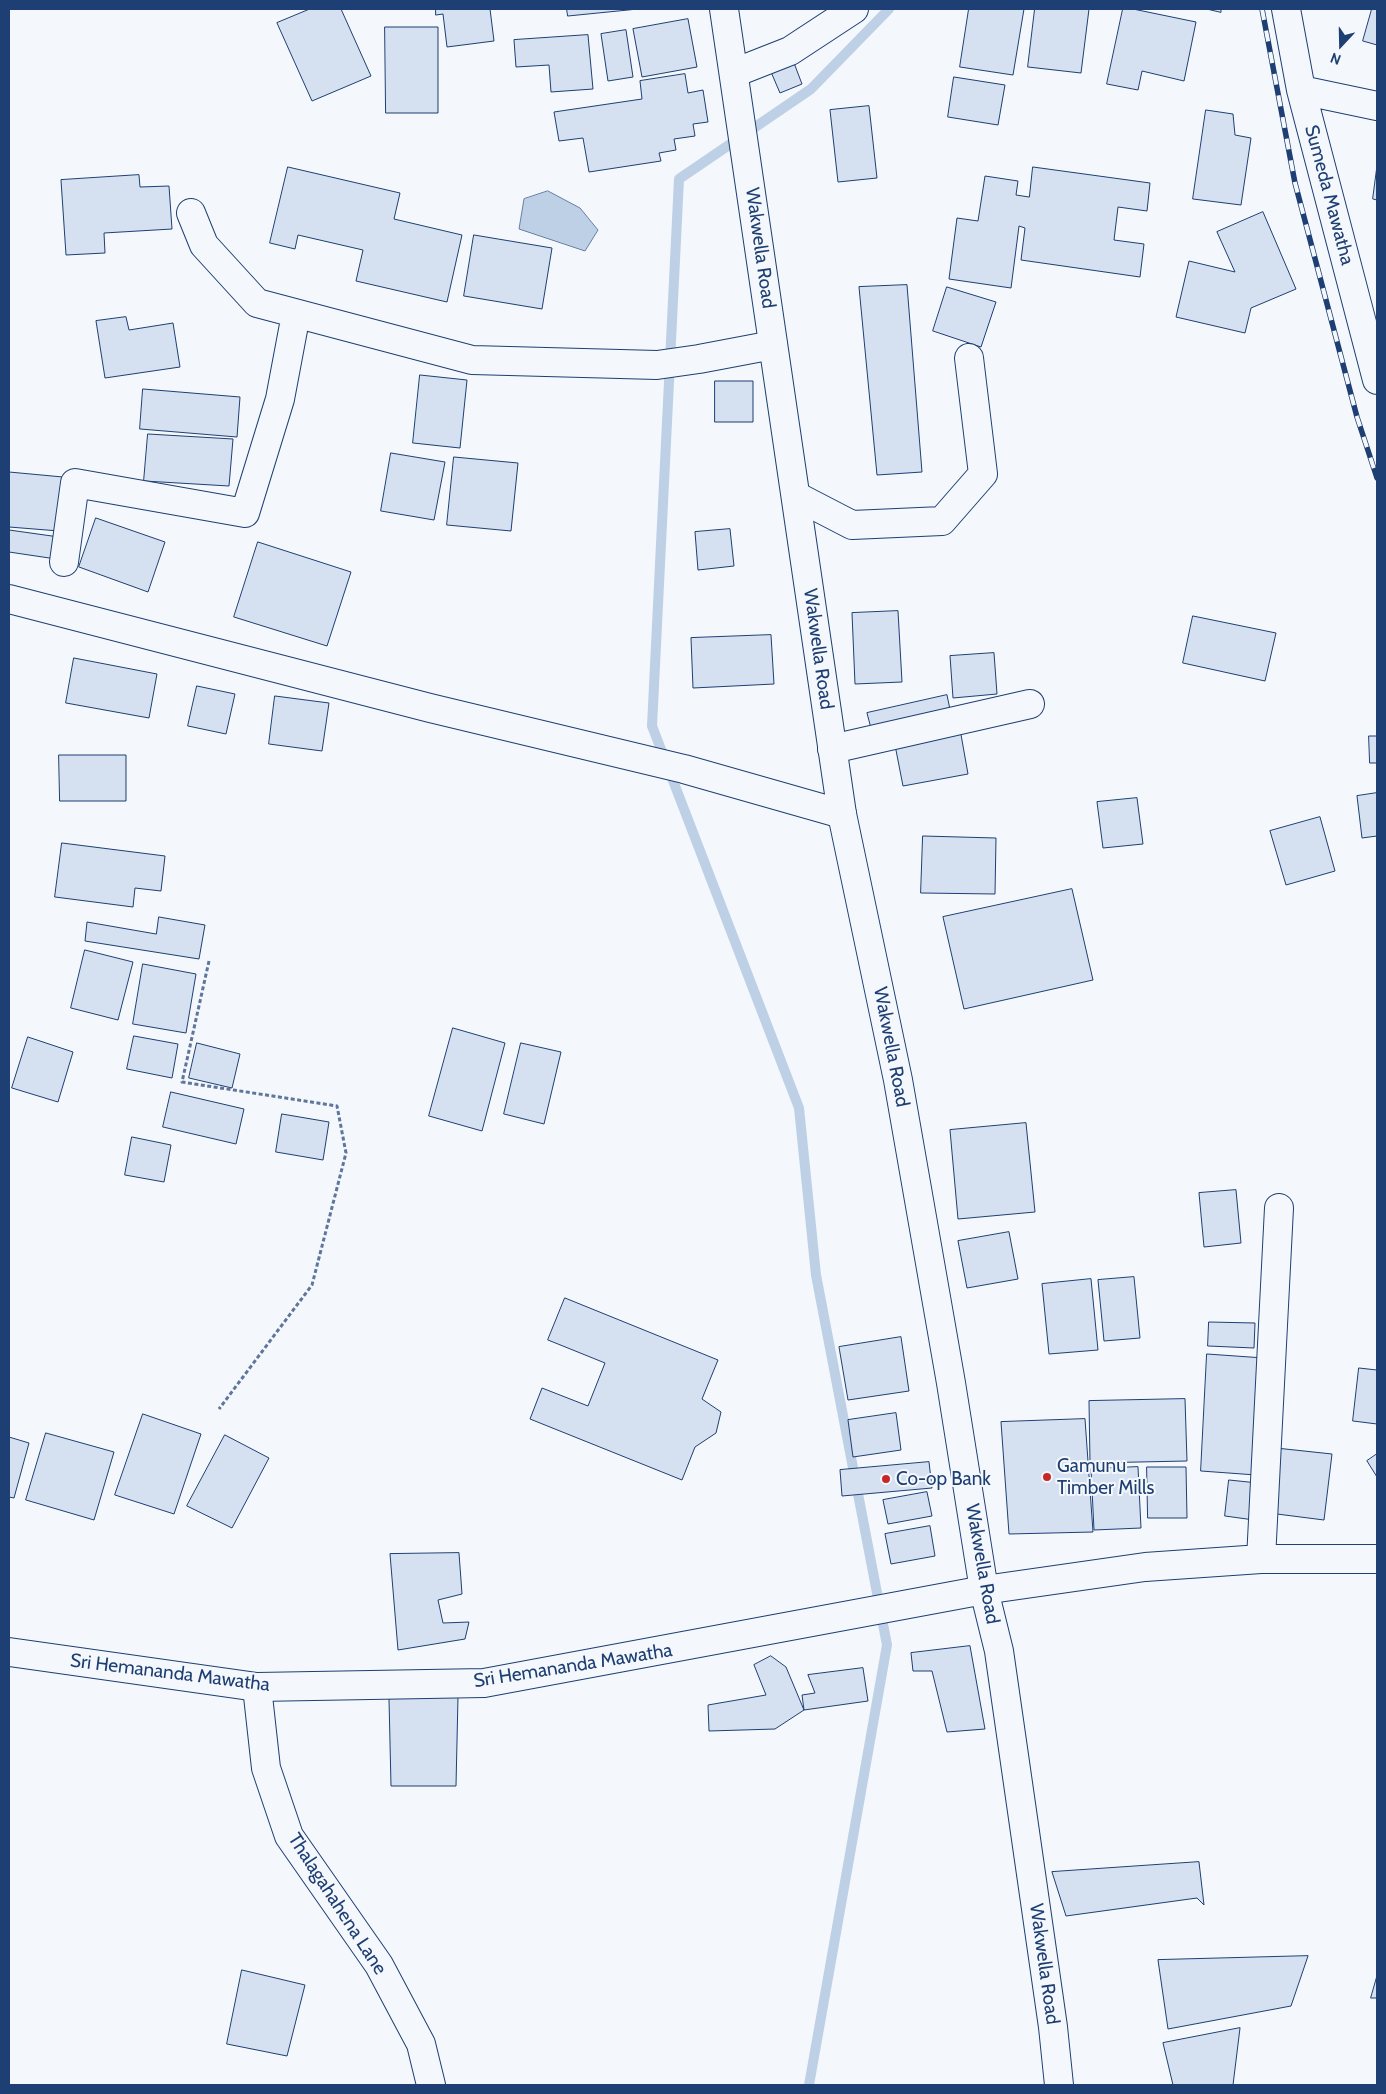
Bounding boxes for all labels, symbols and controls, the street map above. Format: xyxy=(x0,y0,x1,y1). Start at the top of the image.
north arrow xyxy=(1316,20,1366,70)
text: N xyxy=(1328,49,1343,69)
street label: Sumeda Mawatha xyxy=(1299,123,1359,267)
street label: Wakwella Road xyxy=(740,186,780,310)
street label: Wakwella Road xyxy=(798,587,838,711)
street label: Wakwella Road xyxy=(868,985,914,1109)
place label: Gamunu Timber Mills xyxy=(1057,1455,1154,1499)
place label: Co-op Bank xyxy=(896,1468,991,1490)
marker: Gamunu Timber Mills xyxy=(1041,1471,1053,1483)
marker: Co-op Bank xyxy=(880,1473,892,1485)
street label: Wakwella Road xyxy=(960,1502,1004,1626)
street label: Sri Hemananda Mawatha xyxy=(472,1639,674,1693)
street label: Sri Hemananda Mawatha xyxy=(69,1649,271,1697)
street label: Thalagahahena Lane xyxy=(283,1829,391,1979)
street label: Wakwella Road xyxy=(1024,1902,1064,2026)

